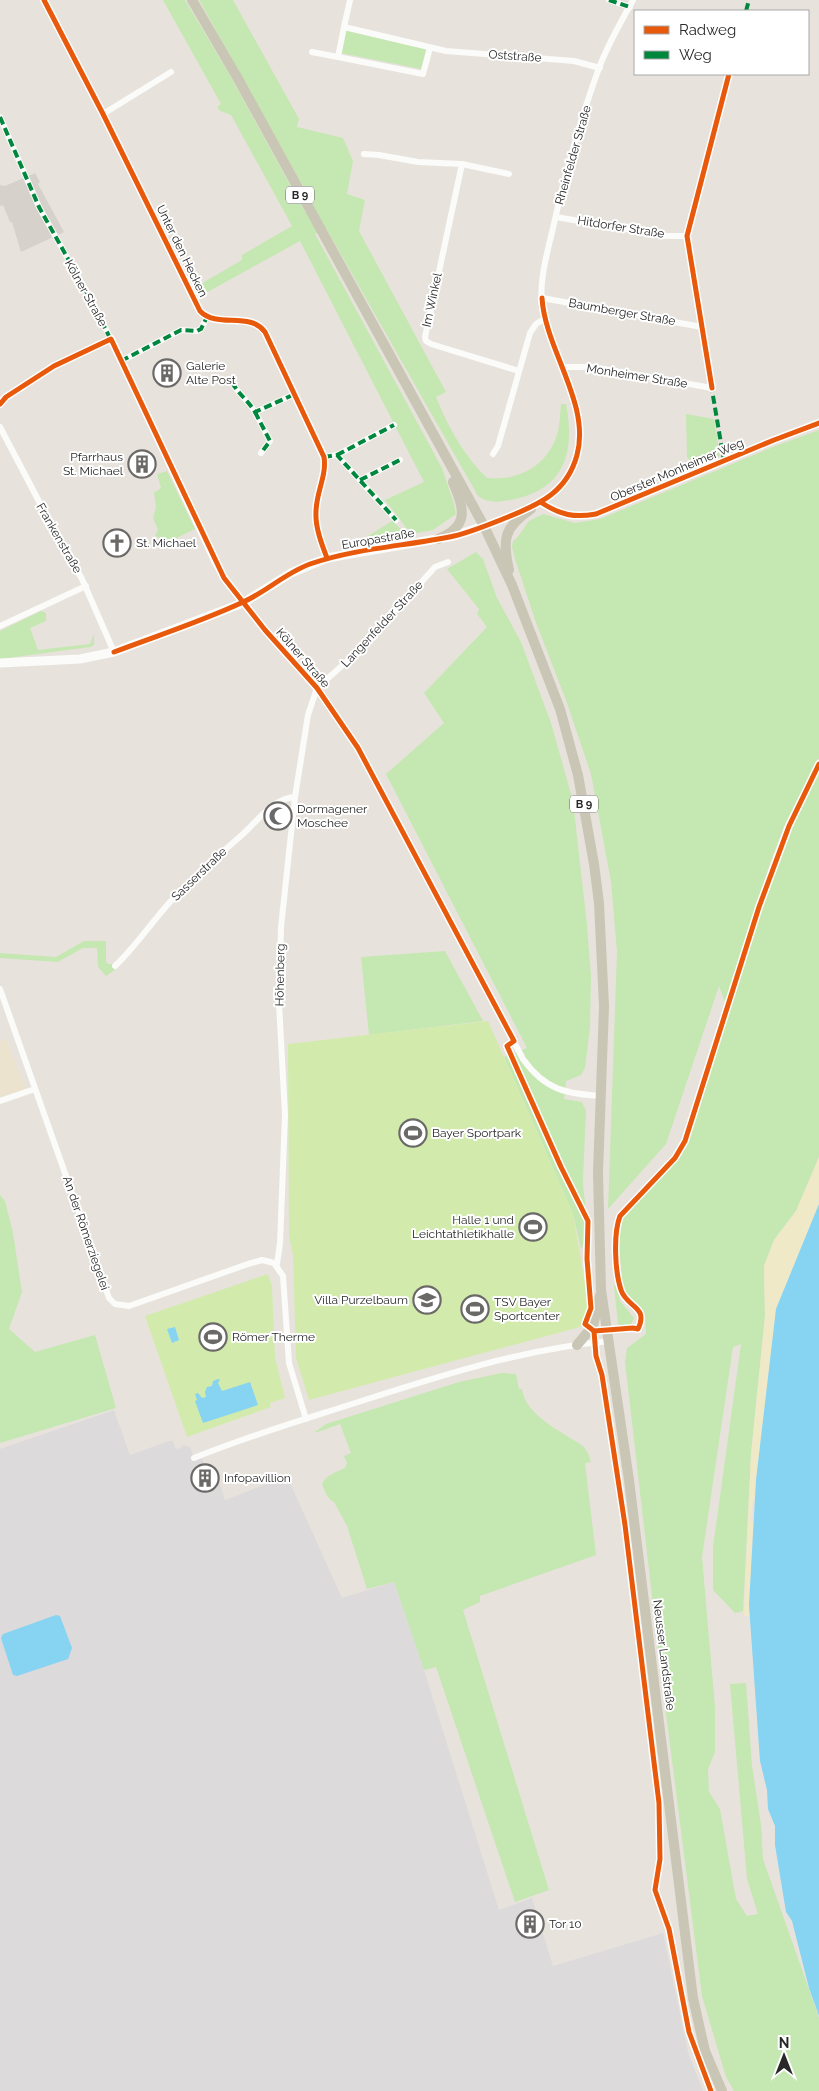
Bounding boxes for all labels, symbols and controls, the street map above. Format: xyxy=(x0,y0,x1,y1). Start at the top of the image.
legend xyxy=(634,10,809,75)
text: Radweg xyxy=(679,21,736,39)
text: Weg xyxy=(679,46,712,64)
street label: Oststraße xyxy=(488,47,542,65)
street label: Rheinfelder Straße xyxy=(552,104,594,206)
road number: B 9 xyxy=(286,186,314,204)
street label: Unter den Hecken xyxy=(154,203,210,299)
street label: Hitdorfer Straße xyxy=(577,213,665,241)
street label: Kölner Straße xyxy=(62,257,110,329)
street label: Im Winkel xyxy=(419,271,445,328)
street label: Baumberger Straße xyxy=(567,296,677,328)
building icon: Galerie Alte Post xyxy=(152,358,182,388)
place label: Galerie Alte Post xyxy=(186,359,236,387)
street label: Monheimer Straße xyxy=(586,361,688,391)
street label: Oberster Monheimer Weg xyxy=(608,436,746,504)
building icon: Pfarrhaus St. Michael xyxy=(127,449,157,479)
place label: Pfarrhaus St. Michael xyxy=(63,450,124,478)
street label: Frankenstraße xyxy=(33,500,85,576)
street label: Europastraße xyxy=(341,526,415,552)
church icon: St. Michael xyxy=(102,528,132,558)
place label: St. Michael xyxy=(136,536,197,550)
street label: Langenfelder Straße xyxy=(338,578,426,670)
street label: Kölner Straße xyxy=(273,625,333,691)
road number: B 9 xyxy=(570,796,598,812)
mosque icon: Dormagener Moschee xyxy=(263,801,293,831)
place label: Dormagener Moschee xyxy=(297,802,368,830)
street label: Sasserstraße xyxy=(169,844,229,904)
street label: Höhenberg xyxy=(272,943,288,1007)
sports icon: Bayer Sportpark xyxy=(398,1118,428,1148)
place label: Bayer Sportpark xyxy=(432,1126,522,1140)
street label: An der Römerziegelei xyxy=(60,1174,112,1292)
sports icon: Halle 1 und Leichtathletikhalle xyxy=(518,1212,548,1242)
place label: Halle 1 und Leichtathletikhalle xyxy=(412,1213,514,1241)
school or university icon: Villa Purzelbaum xyxy=(412,1285,442,1315)
place label: Villa Purzelbaum xyxy=(314,1293,408,1307)
sports icon: TSV Bayer Sportcenter xyxy=(460,1294,490,1324)
place label: TSV Bayer Sportcenter xyxy=(494,1295,560,1323)
sports icon: Römer Therme xyxy=(198,1322,228,1352)
place label: Römer Therme xyxy=(232,1330,315,1344)
building icon: Infopavillion xyxy=(190,1463,220,1493)
place label: Infopavillion xyxy=(224,1471,291,1485)
street label: Neusser Landstraße xyxy=(650,1599,678,1711)
building icon: Tor 10 xyxy=(515,1909,545,1939)
place label: Tor 10 xyxy=(549,1917,582,1931)
north arrow xyxy=(759,2031,809,2081)
text: N xyxy=(779,2035,789,2051)

